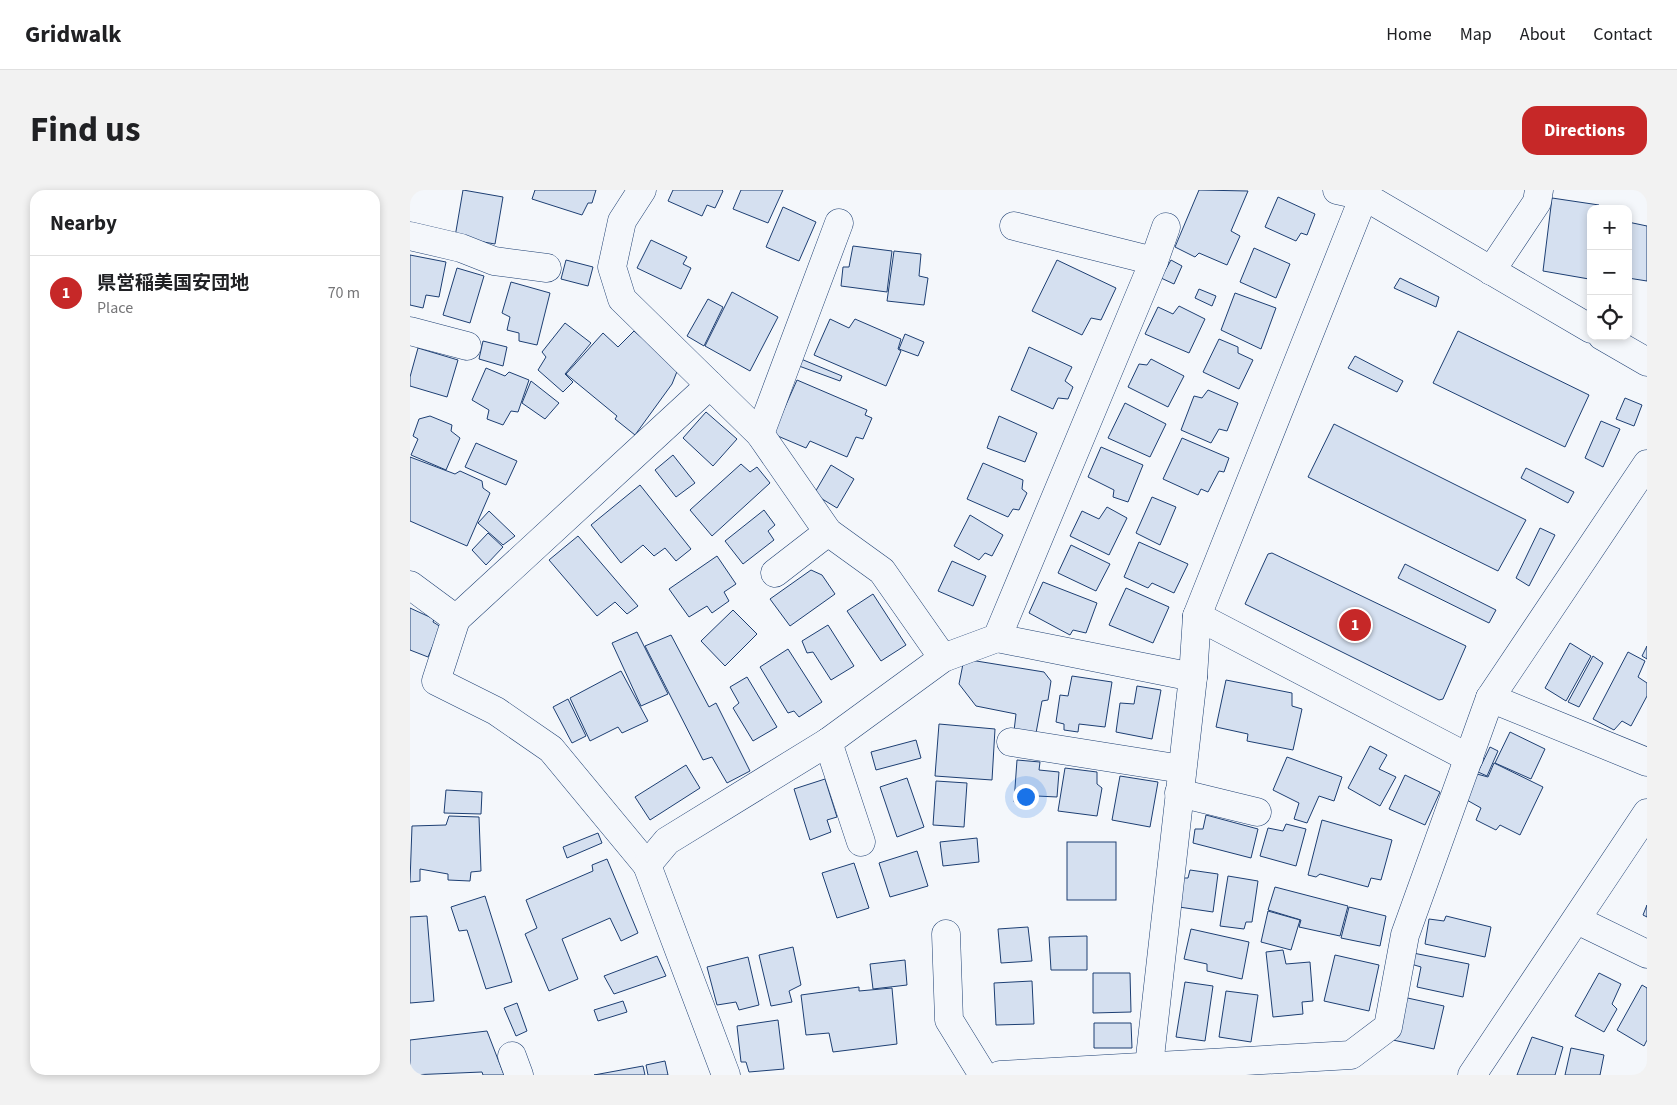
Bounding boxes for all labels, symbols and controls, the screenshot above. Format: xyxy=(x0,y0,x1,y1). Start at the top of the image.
text: Gridwalk xyxy=(25,17,121,52)
text: Home xyxy=(1386,22,1432,47)
text: Map xyxy=(1460,22,1492,47)
text: About xyxy=(1520,22,1565,47)
text: Contact xyxy=(1593,22,1652,47)
text: Find us xyxy=(30,105,140,155)
button: Directions xyxy=(1522,106,1647,155)
map controls xyxy=(1587,205,1632,340)
button: + xyxy=(1587,205,1632,250)
text: Nearby xyxy=(50,208,117,238)
button: − xyxy=(1587,250,1632,295)
text: 県営稲美国安団地 xyxy=(97,270,249,297)
text: 1 xyxy=(62,282,70,304)
text: 70 m xyxy=(328,282,360,304)
button: locate xyxy=(1587,295,1632,340)
text: Place xyxy=(97,297,133,319)
pin: 1 xyxy=(1339,606,1371,644)
your location xyxy=(1013,784,1039,810)

